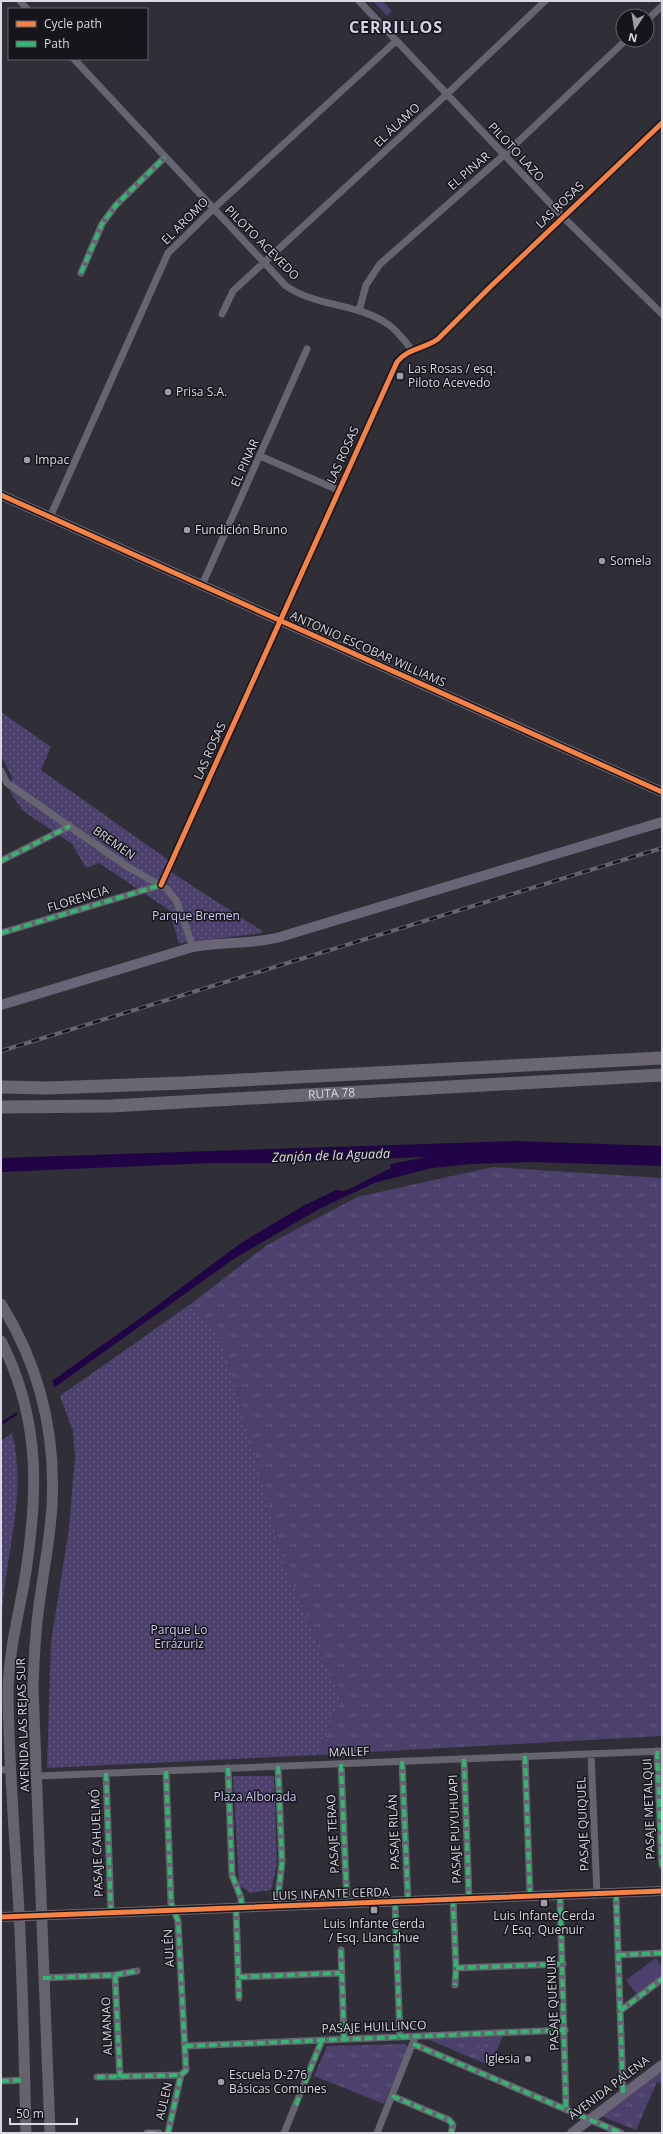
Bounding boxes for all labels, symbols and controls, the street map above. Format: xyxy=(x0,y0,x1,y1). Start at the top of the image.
legend xyxy=(8,8,148,60)
north arrow xyxy=(615,8,655,48)
text: Cycle path xyxy=(44,15,102,32)
district label: CERRILLOS xyxy=(349,16,443,38)
text: N xyxy=(627,30,639,47)
text: Path xyxy=(44,35,70,52)
street label: EL ÁLAMO xyxy=(370,99,424,151)
street label: PILOTO LAZO xyxy=(484,118,548,185)
street label: EL PINAR xyxy=(444,147,494,194)
street label: LAS ROSAS xyxy=(532,177,588,232)
street label: EL AROMO xyxy=(157,193,212,248)
street label: PILOTO ACEVEDO xyxy=(221,202,303,284)
place label: Las Rosas / esq. Piloto Acevedo xyxy=(408,360,496,391)
marker: Las Rosas / esq. Piloto Acevedo xyxy=(395,371,405,381)
place label: Prisa S.A. xyxy=(176,383,227,400)
marker: Prisa S.A. xyxy=(163,387,173,397)
street label: LAS ROSAS xyxy=(322,423,363,486)
street label: EL PINAR xyxy=(226,436,263,489)
place label: Impac xyxy=(35,451,69,468)
marker: Impac xyxy=(22,455,32,465)
place label: Fundición Bruno xyxy=(195,521,287,538)
marker: Fundición Bruno xyxy=(182,525,192,535)
place label: Somela xyxy=(610,552,651,569)
marker: Somela xyxy=(597,556,607,566)
street label: ANTONIO ESCOBAR WILLIAMS xyxy=(288,606,449,691)
street label: LAS ROSAS xyxy=(189,719,230,782)
street label: BREMEN xyxy=(90,822,139,863)
street label: FLORENCIA xyxy=(45,881,111,916)
park label: Parque Bremen xyxy=(152,907,240,924)
street label: RUTA 78 xyxy=(308,1083,356,1103)
water label: Zanjón de la Aguada xyxy=(271,1144,391,1166)
park label: Parque Lo Errázuriz xyxy=(151,1621,207,1652)
street label: AVENIDA LAS REJAS SUR xyxy=(12,1657,33,1792)
street label: MAILEF xyxy=(328,1742,370,1761)
street label: PASAJE METALQUI xyxy=(638,1758,659,1860)
street label: PASAJE PUYUHUAPI xyxy=(444,1774,465,1884)
street label: PASAJE QUIQUEL xyxy=(572,1777,593,1872)
park label: Plaza Alborada xyxy=(213,1788,297,1805)
street label: PASAJE CAHUELMÓ xyxy=(86,1789,107,1897)
street label: PASAJE TERAO xyxy=(322,1794,343,1874)
street label: PASAJE RILÁN xyxy=(384,1794,403,1870)
street label: LUIS INFANTE CERDA xyxy=(272,1883,390,1904)
marker: Luis Infante Cerda / Esq. Quenuir xyxy=(539,1898,549,1908)
marker: Luis Infante Cerda / Esq. Llancahue xyxy=(369,1905,379,1915)
place label: Luis Infante Cerda / Esq. Quenuir xyxy=(493,1907,595,1938)
place label: Luis Infante Cerda / Esq. Llancahue xyxy=(323,1915,425,1946)
street label: AULÉN xyxy=(159,1928,178,1968)
street label: PASAJE QUENUIR xyxy=(542,1955,563,2051)
street label: ALMANAO xyxy=(97,1997,116,2055)
street label: PASAJE HUILLINCO xyxy=(321,2016,427,2037)
place label: Iglesia xyxy=(485,2050,520,2067)
street label: AVENIDA PALENA xyxy=(565,2051,653,2124)
marker: Iglesia xyxy=(523,2054,533,2064)
place label: Escuela D-276 Básicas Comunes xyxy=(229,2066,327,2097)
marker: Escuela D-276 Básicas Comunes xyxy=(216,2077,226,2087)
street label: AULEN xyxy=(151,2080,176,2121)
scale bar xyxy=(10,2100,77,2126)
text: 50 m xyxy=(16,2105,44,2122)

